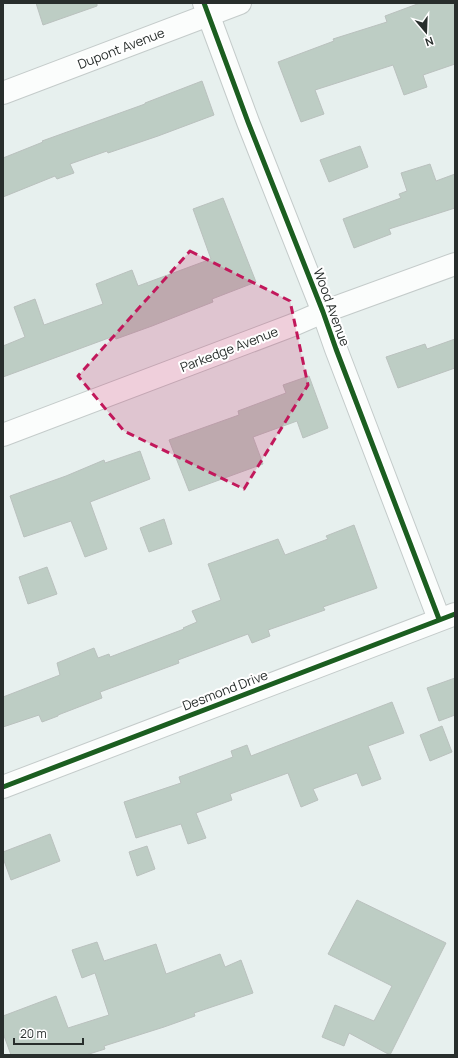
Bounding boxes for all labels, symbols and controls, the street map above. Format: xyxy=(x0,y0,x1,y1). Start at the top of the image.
north arrow xyxy=(406,12,446,52)
street label: Dupont Avenue xyxy=(75,23,167,73)
text: N xyxy=(423,34,436,50)
street label: Wood Avenue xyxy=(310,266,355,349)
street label: Parkedge Avenue xyxy=(177,322,281,376)
street label: Desmond Drive xyxy=(180,665,271,715)
scale bar xyxy=(14,1020,83,1046)
text: 20 m xyxy=(20,1025,47,1042)

